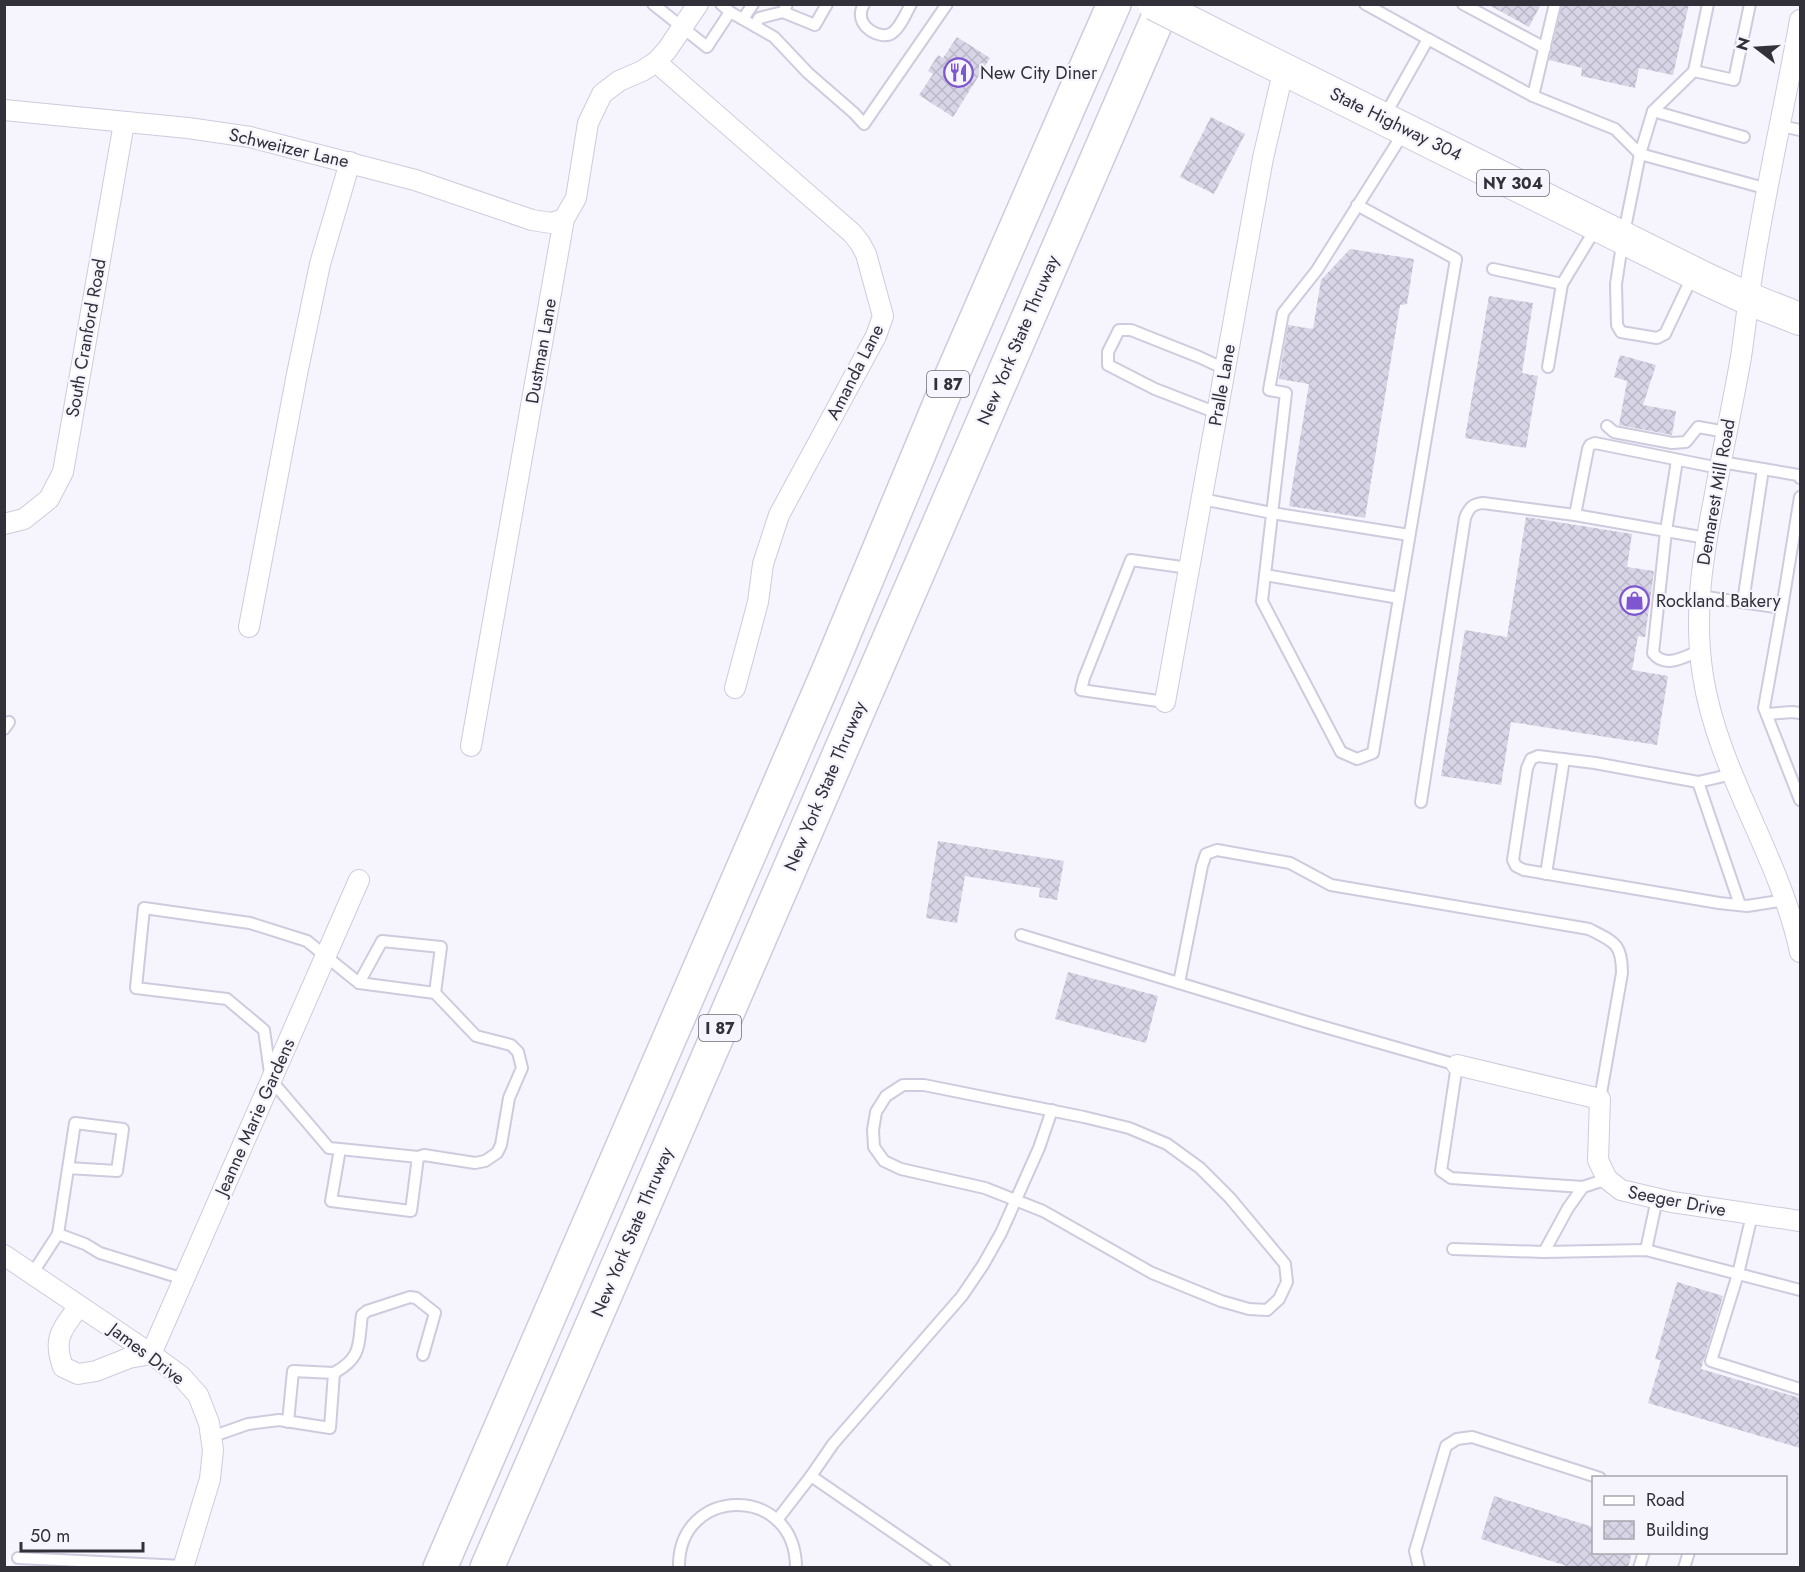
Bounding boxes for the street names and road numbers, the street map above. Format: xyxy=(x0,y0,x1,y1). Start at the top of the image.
street label: State Highway 304 xyxy=(1325,81,1467,167)
street label: Schweitzer Lane xyxy=(226,122,352,174)
road number: NY 304 xyxy=(1477,170,1549,196)
street label: New York State Thruway xyxy=(970,251,1066,429)
street label: South Cranford Road xyxy=(59,257,113,419)
street label: Dustman Lane xyxy=(519,296,563,406)
street label: Amanda Lane xyxy=(820,320,890,424)
street label: Pralle Lane xyxy=(1202,342,1242,428)
road number: I 87 xyxy=(927,371,969,397)
street label: Demarest Mill Road xyxy=(1690,417,1742,567)
street label: New York State Thruway xyxy=(777,697,873,875)
road number: I 87 xyxy=(699,1015,741,1041)
street label: Jeanne Marie Gardens xyxy=(208,1034,301,1202)
street label: New York State Thruway xyxy=(584,1143,680,1321)
street label: Seeger Drive xyxy=(1626,1179,1728,1223)
street label: James Drive xyxy=(102,1316,190,1391)

